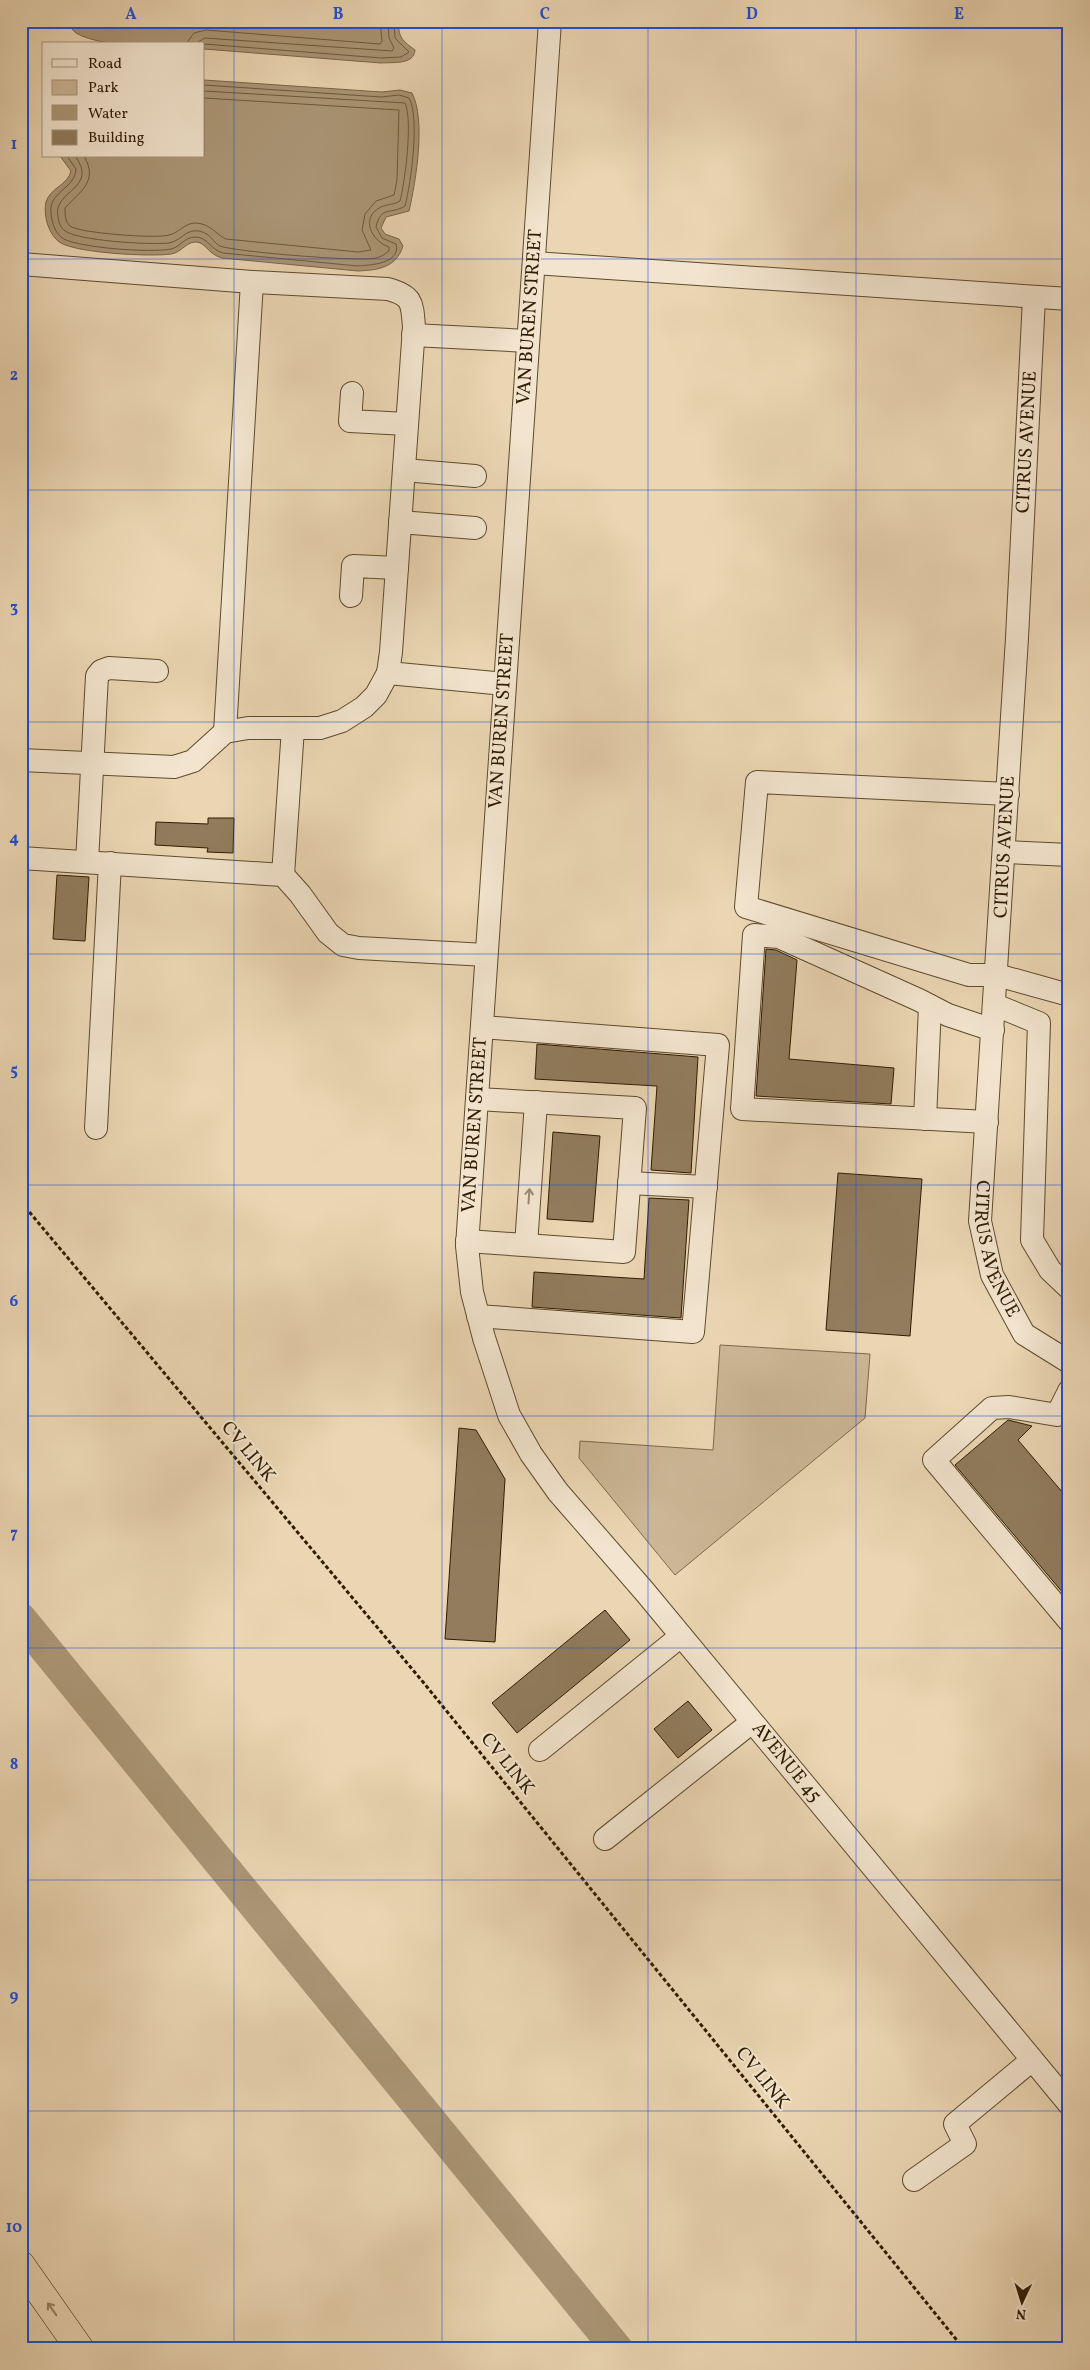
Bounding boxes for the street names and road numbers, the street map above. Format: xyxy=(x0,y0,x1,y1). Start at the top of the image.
street label: VAN BUREN STREET xyxy=(511,228,549,406)
street label: CITRUS AVENUE xyxy=(1010,370,1044,514)
street label: VAN BUREN STREET xyxy=(483,632,521,810)
street label: CITRUS AVENUE xyxy=(988,775,1022,919)
street label: VAN BUREN STREET xyxy=(456,1036,494,1214)
street label: CITRUS AVENUE xyxy=(967,1179,1026,1322)
street label: CV LINK xyxy=(215,1416,281,1488)
street label: AVENUE 45 xyxy=(745,1717,827,1808)
street label: CV LINK xyxy=(474,1727,540,1801)
street label: CV LINK xyxy=(729,2041,795,2115)

